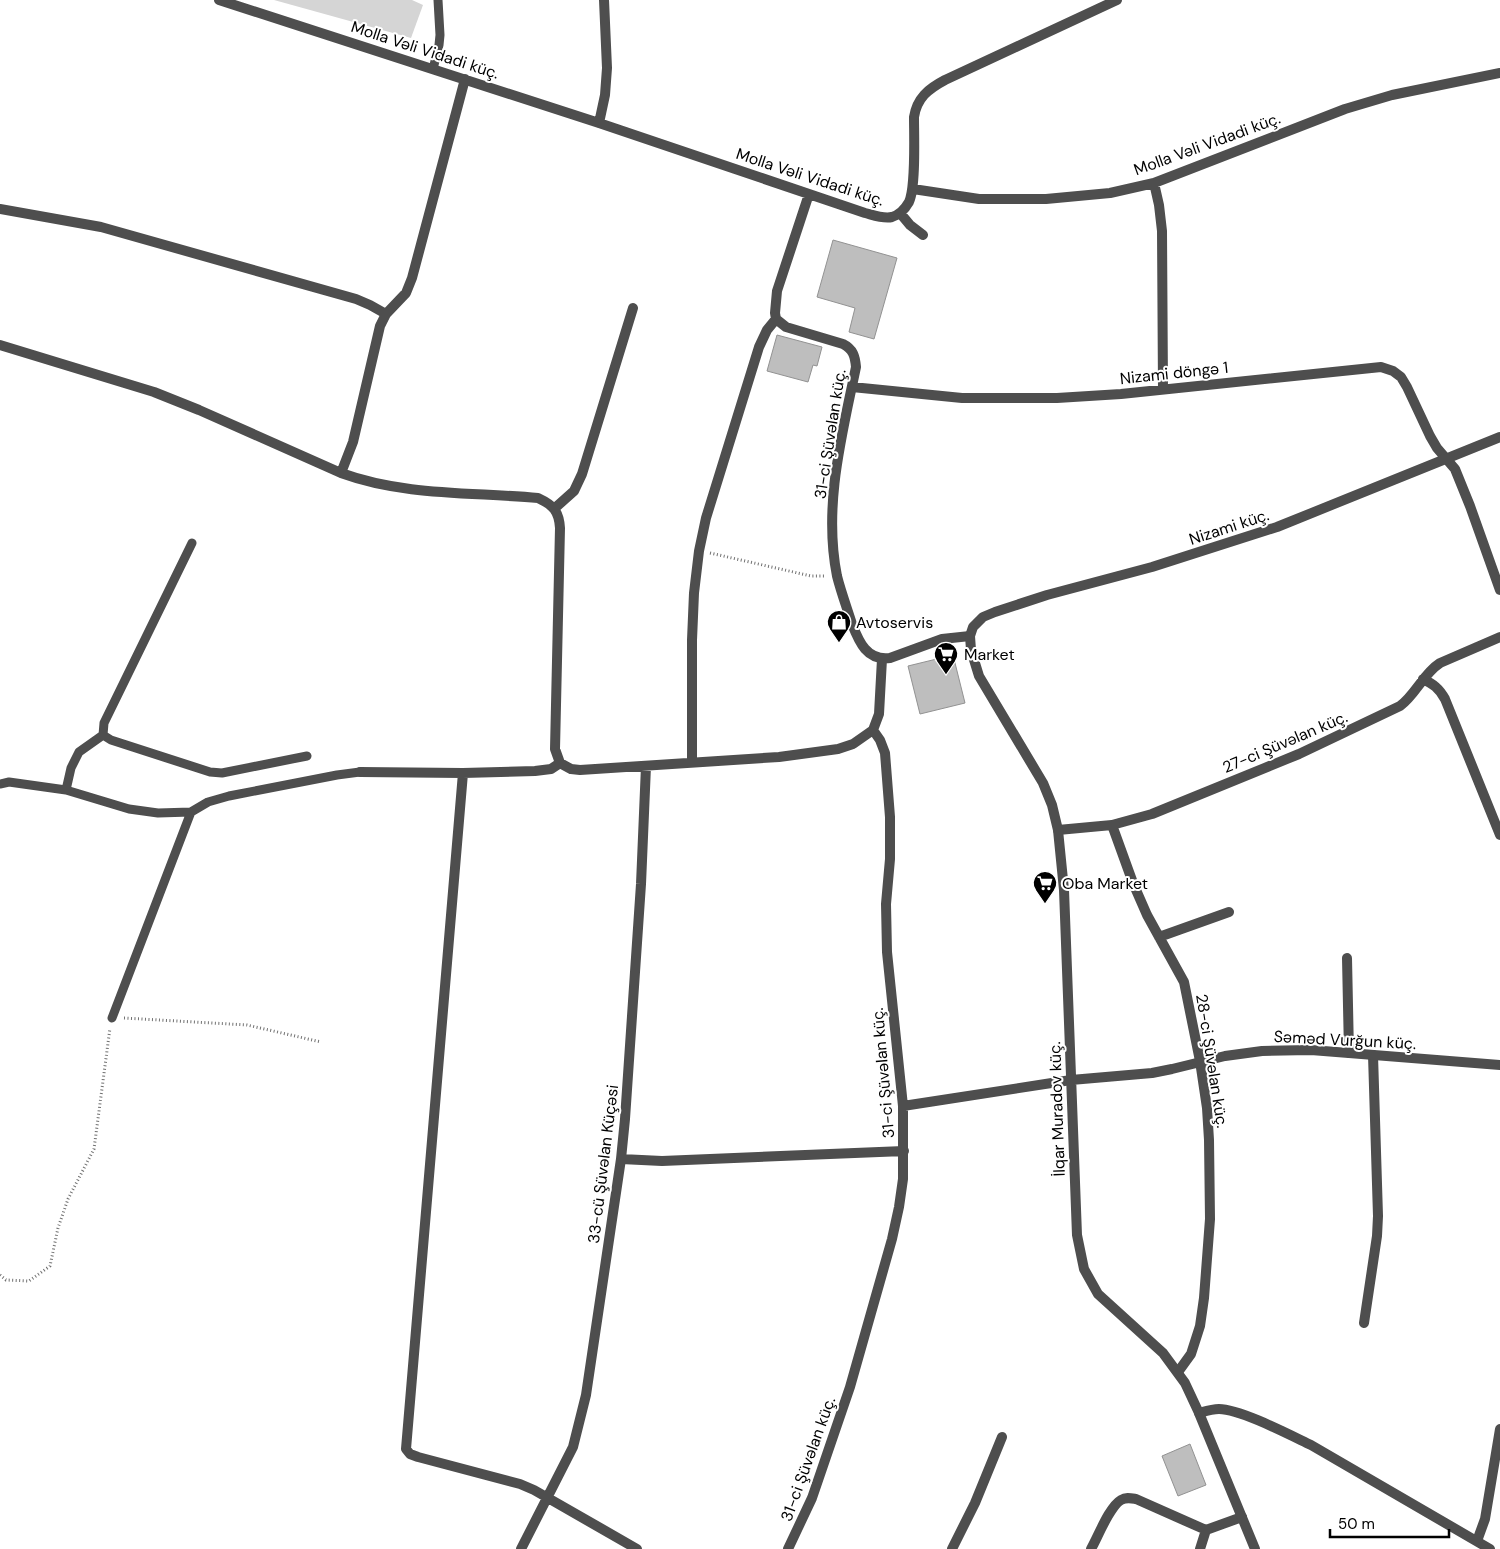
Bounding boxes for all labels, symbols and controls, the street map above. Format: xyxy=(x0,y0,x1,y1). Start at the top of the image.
street label: Molla Vəli Vidadi küç. xyxy=(348,16,502,84)
street label: Molla Vəli Vidadi küç. xyxy=(1131,108,1283,180)
street label: Molla Vəli Vidadi küç. xyxy=(733,143,887,211)
street label: Nizami döngə 1 xyxy=(1119,357,1229,389)
street label: 31-ci Şüvəlan küç. xyxy=(809,368,851,500)
street label: Nizami küç. xyxy=(1186,504,1272,550)
shop icon: Avtoservis xyxy=(826,609,852,643)
place label: Avtoservis xyxy=(856,612,933,633)
supermarket icon: Market xyxy=(933,641,959,675)
place label: Market xyxy=(964,644,1015,665)
street label: 27-ci Şüvəlan küç. xyxy=(1219,706,1351,778)
supermarket icon: Oba Market xyxy=(1032,870,1058,904)
place label: Oba Market xyxy=(1062,873,1148,894)
street label: 28-ci Şüvəlan küç. xyxy=(1191,992,1233,1130)
street label: 31-ci Şüvəlan küç. xyxy=(867,1007,899,1139)
street label: Səməd Vurğun küç. xyxy=(1273,1026,1417,1054)
street label: İlqar Muradov küç. xyxy=(1044,1041,1070,1177)
street label: 33-cü Şüvəlan Küçəsi xyxy=(583,1083,623,1245)
street label: 31-ci Şüvəlan küç. xyxy=(776,1394,840,1524)
scale bar xyxy=(1330,1506,1449,1538)
text: 50 m xyxy=(1338,1514,1375,1534)

